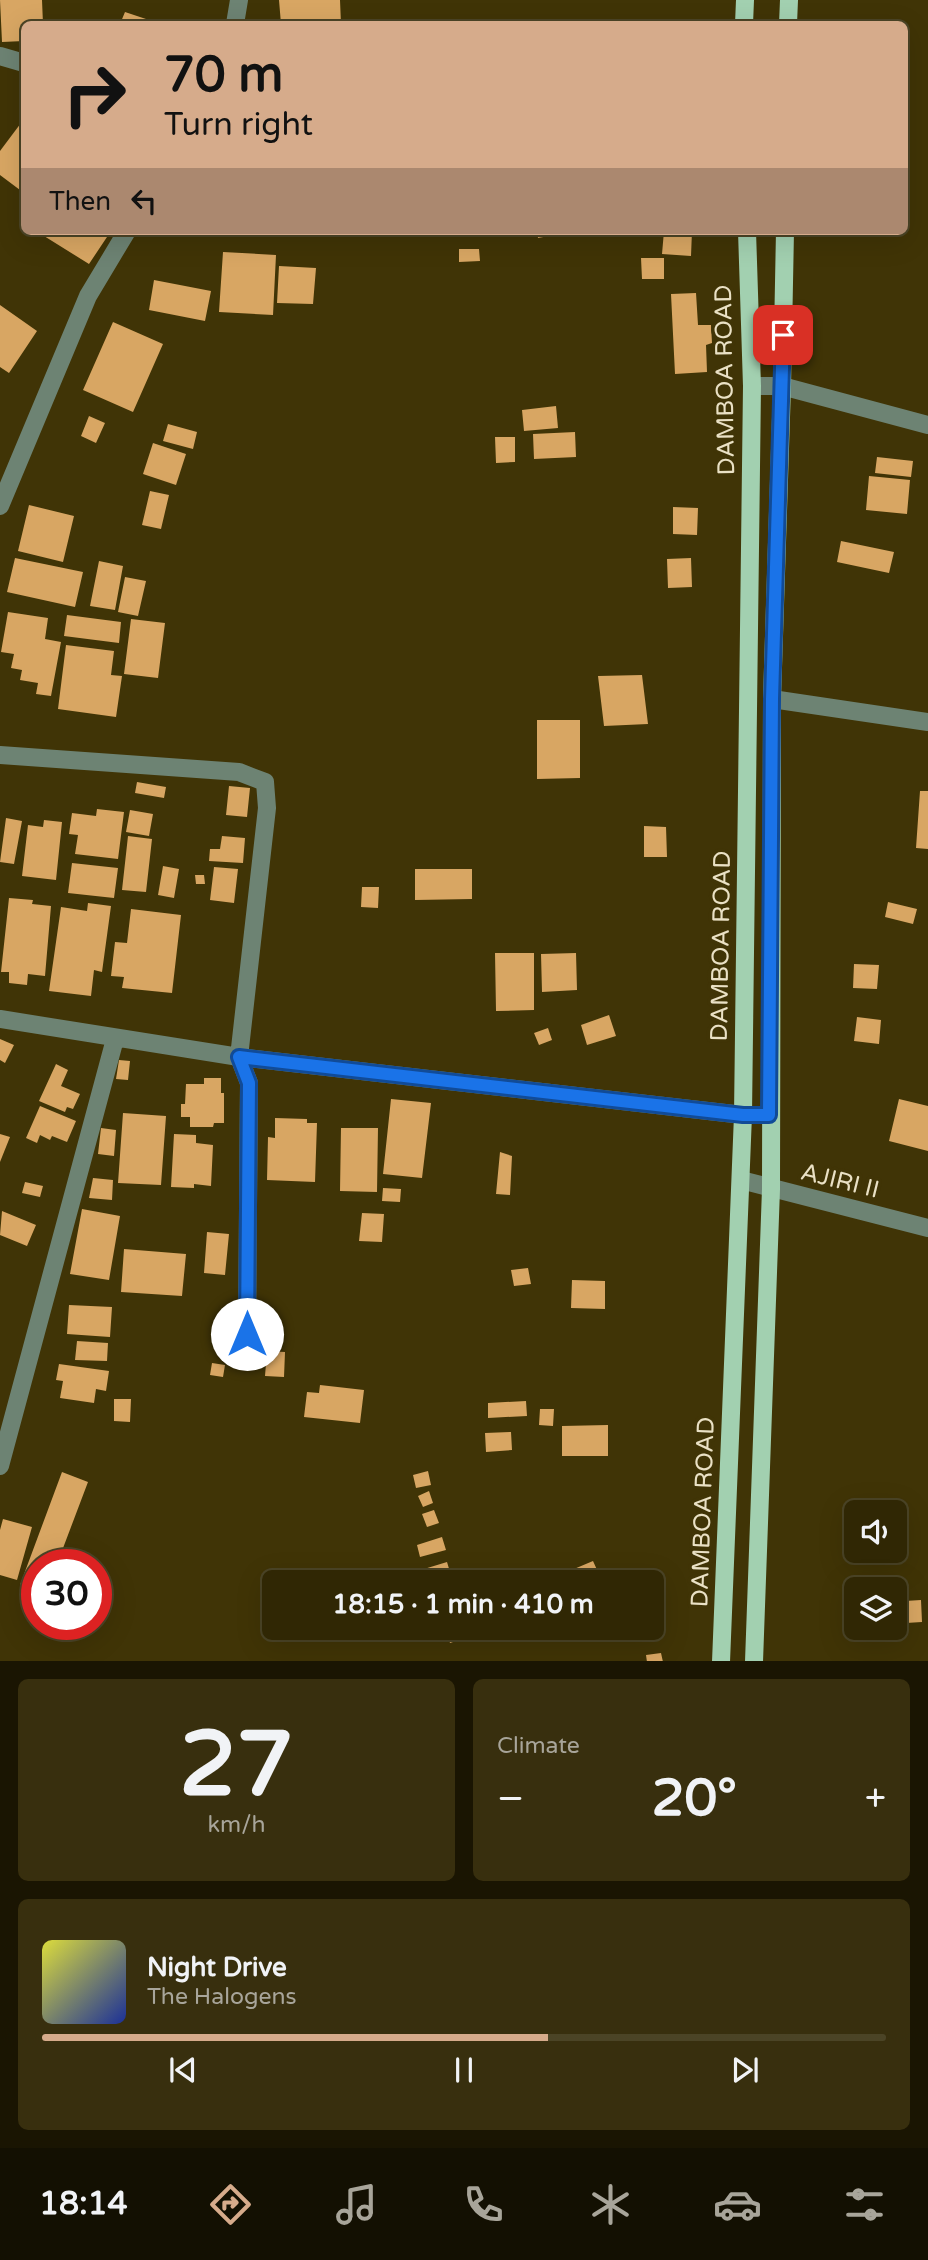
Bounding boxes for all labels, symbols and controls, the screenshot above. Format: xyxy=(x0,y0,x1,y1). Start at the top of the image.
text: 70 m xyxy=(164,46,283,105)
icon: right xyxy=(49,49,140,140)
text: Turn right xyxy=(164,106,313,144)
icon: left xyxy=(125,182,163,220)
text: Then xyxy=(49,186,111,217)
street label: DAMBOA ROAD xyxy=(709,284,741,476)
pin xyxy=(753,305,813,365)
icon: arrive xyxy=(764,316,802,354)
street label: DAMBOA ROAD xyxy=(705,850,737,1042)
street label: AJIRI II xyxy=(798,1157,882,1205)
position arrow xyxy=(210,1297,284,1371)
street label: DAMBOA ROAD xyxy=(685,1416,721,1608)
map controls xyxy=(844,1500,907,1640)
button: sound xyxy=(844,1500,907,1563)
speed limit sign: 30 xyxy=(21,1549,112,1640)
button: layers xyxy=(844,1577,907,1640)
text: 18:15 · 1 min · 410 m xyxy=(332,1589,594,1620)
text: 27 xyxy=(179,1710,294,1820)
text: Climate xyxy=(497,1732,580,1760)
text: 20° xyxy=(652,1767,737,1830)
text: − xyxy=(497,1776,524,1822)
text: + xyxy=(865,1776,886,1822)
text: km/h xyxy=(208,1811,265,1839)
text: Night Drive xyxy=(147,1952,287,1983)
text: The Halogens xyxy=(147,1983,296,2011)
icon: previous xyxy=(164,2051,202,2089)
icon: pause xyxy=(445,2051,483,2089)
icon: next xyxy=(726,2051,764,2089)
icon: directions xyxy=(206,2180,255,2229)
icon: music xyxy=(332,2180,381,2229)
icon: phone xyxy=(459,2180,508,2229)
icon: climate xyxy=(586,2180,635,2229)
icon: car xyxy=(713,2180,762,2229)
icon: filters xyxy=(840,2180,889,2229)
text: 18:14 xyxy=(39,2185,128,2223)

